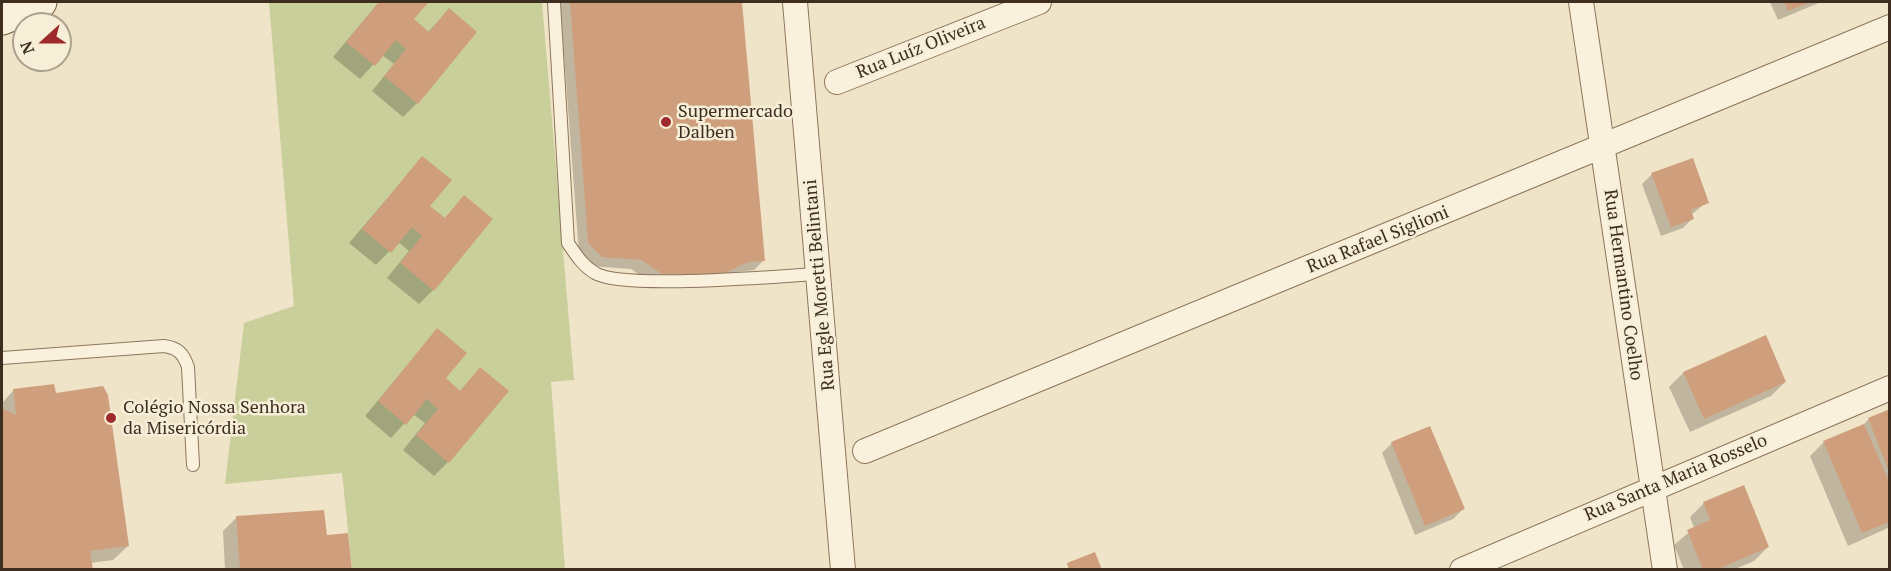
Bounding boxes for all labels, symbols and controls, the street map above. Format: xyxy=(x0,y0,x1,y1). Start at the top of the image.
north arrow xyxy=(12,12,72,72)
street label: Rua Luíz Oliveira xyxy=(853,12,989,84)
text: N xyxy=(15,38,40,57)
place label: Supermercado Dalben xyxy=(678,101,793,144)
marker: Supermercado Dalben xyxy=(659,115,673,129)
street label: Rua Egle Moretti Belintani xyxy=(800,178,840,392)
street label: Rua Hermantino Coelho xyxy=(1599,188,1647,382)
street label: Rua Rafael Siglioni xyxy=(1304,202,1452,278)
place label: Colégio Nossa Senhora da Misericórdia xyxy=(123,397,306,440)
marker: Colégio Nossa Senhora da Misericórdia xyxy=(104,411,118,425)
street label: Rua Santa Maria Rosselo xyxy=(1581,430,1771,526)

